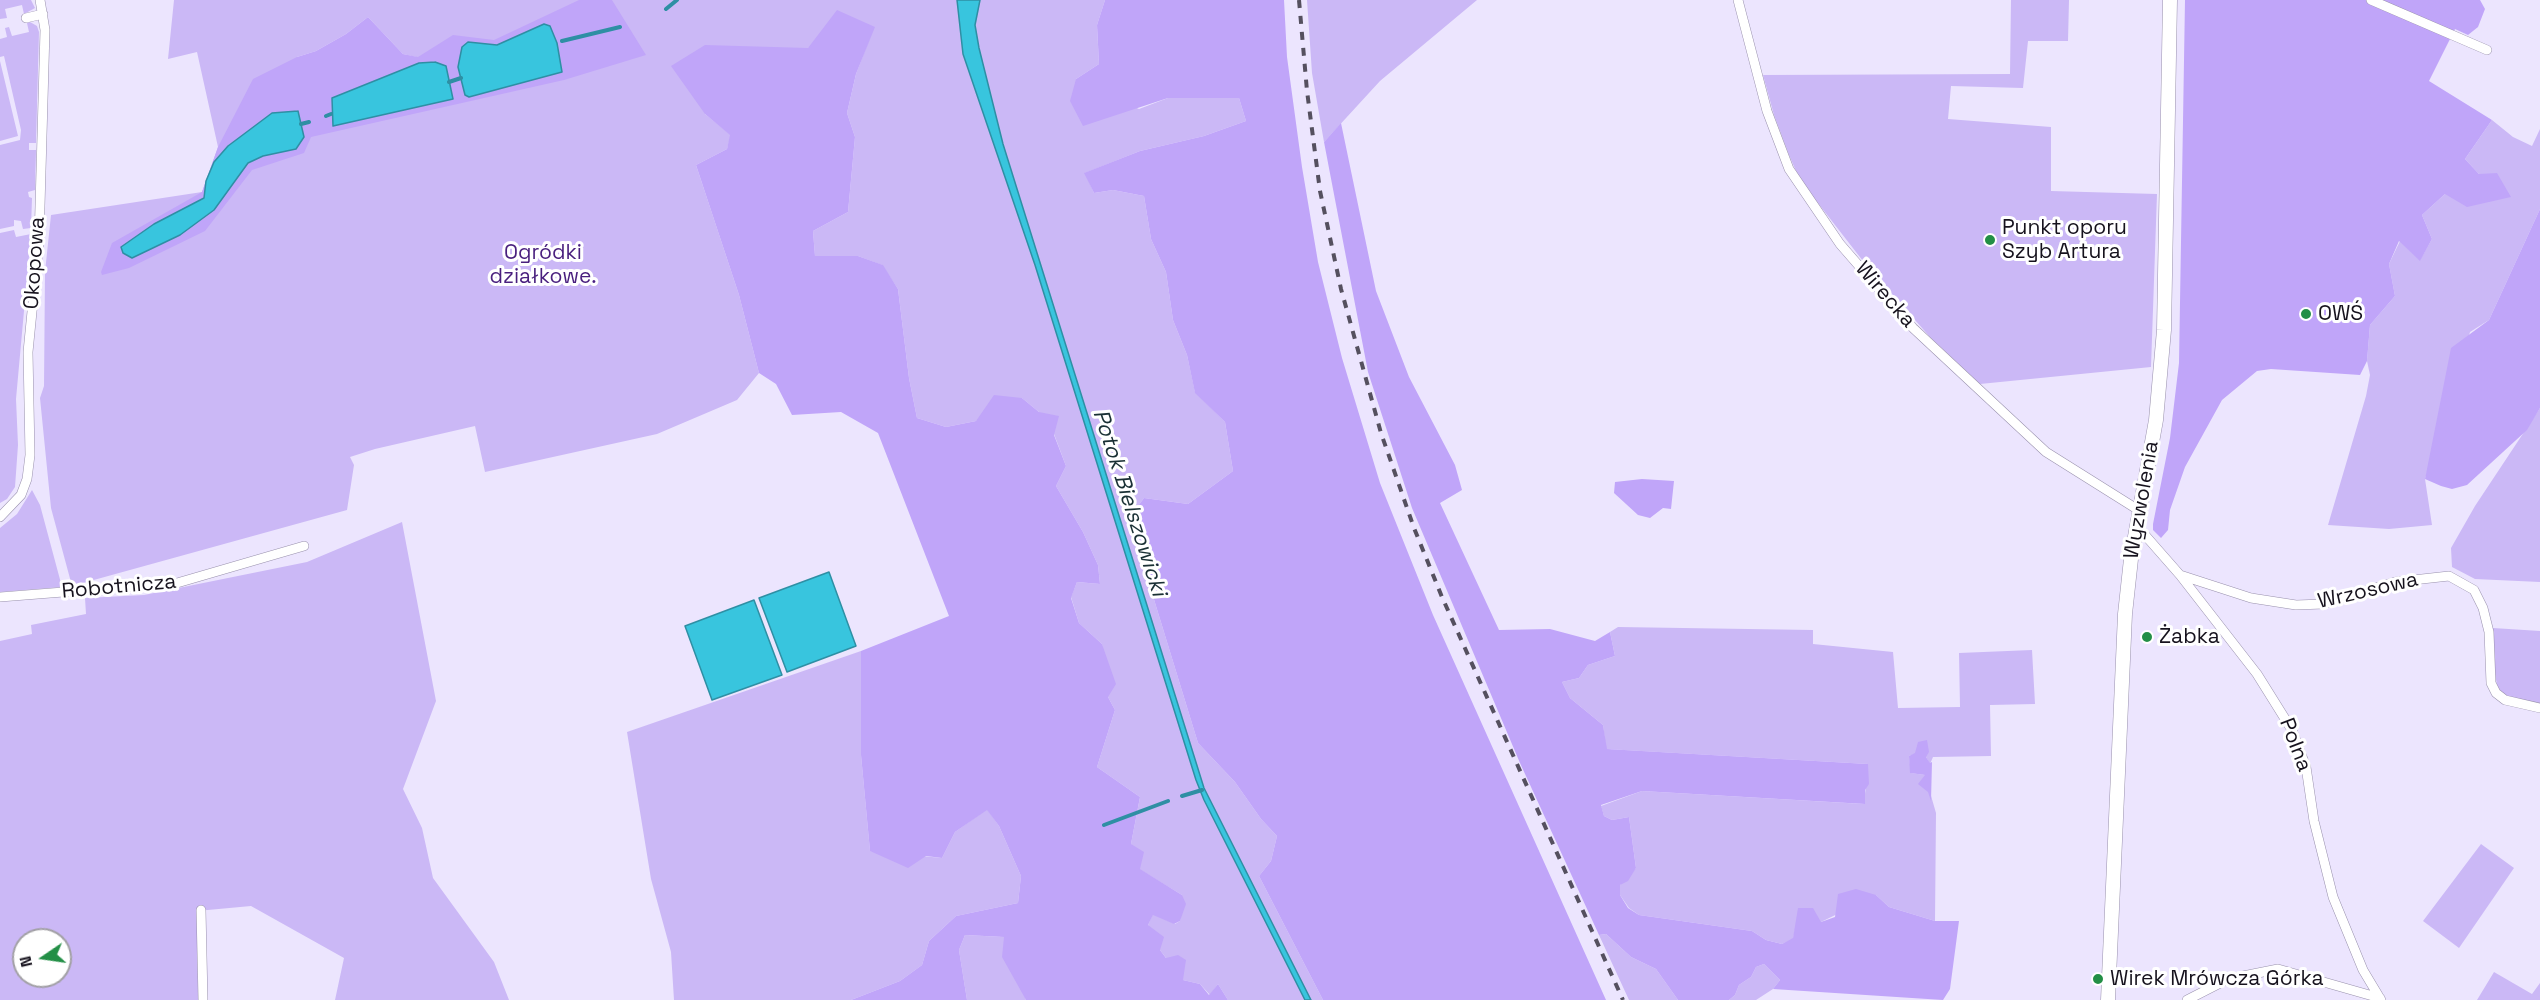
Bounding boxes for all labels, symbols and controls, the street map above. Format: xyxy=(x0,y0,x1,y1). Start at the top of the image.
place label: Punkt oporu Szyb Artura xyxy=(2002,215,2127,265)
street label: Okopowa xyxy=(19,216,51,310)
marker: Punkt oporu Szyb Artura xyxy=(1983,233,1997,247)
park label: Ogródki działkowe. xyxy=(489,240,597,290)
street label: Wirecka xyxy=(1850,257,1920,333)
place label: OWŚ xyxy=(2318,301,2363,327)
marker: OWŚ xyxy=(2299,307,2313,321)
water label: Potok Bielszowicki xyxy=(1086,406,1172,600)
street label: Wyzwolenia xyxy=(2119,439,2165,561)
street label: Wrzosowa xyxy=(2315,567,2421,615)
street label: Robotnicza xyxy=(61,569,177,605)
place label: Żabka xyxy=(2159,624,2220,650)
marker: Żabka xyxy=(2140,630,2154,644)
street label: Polna xyxy=(2273,715,2317,775)
north arrow xyxy=(12,928,72,988)
text: N xyxy=(14,954,37,969)
place label: Wirek Mrówcza Górka xyxy=(2110,966,2324,992)
marker: Wirek Mrówcza Górka xyxy=(2091,972,2105,986)

